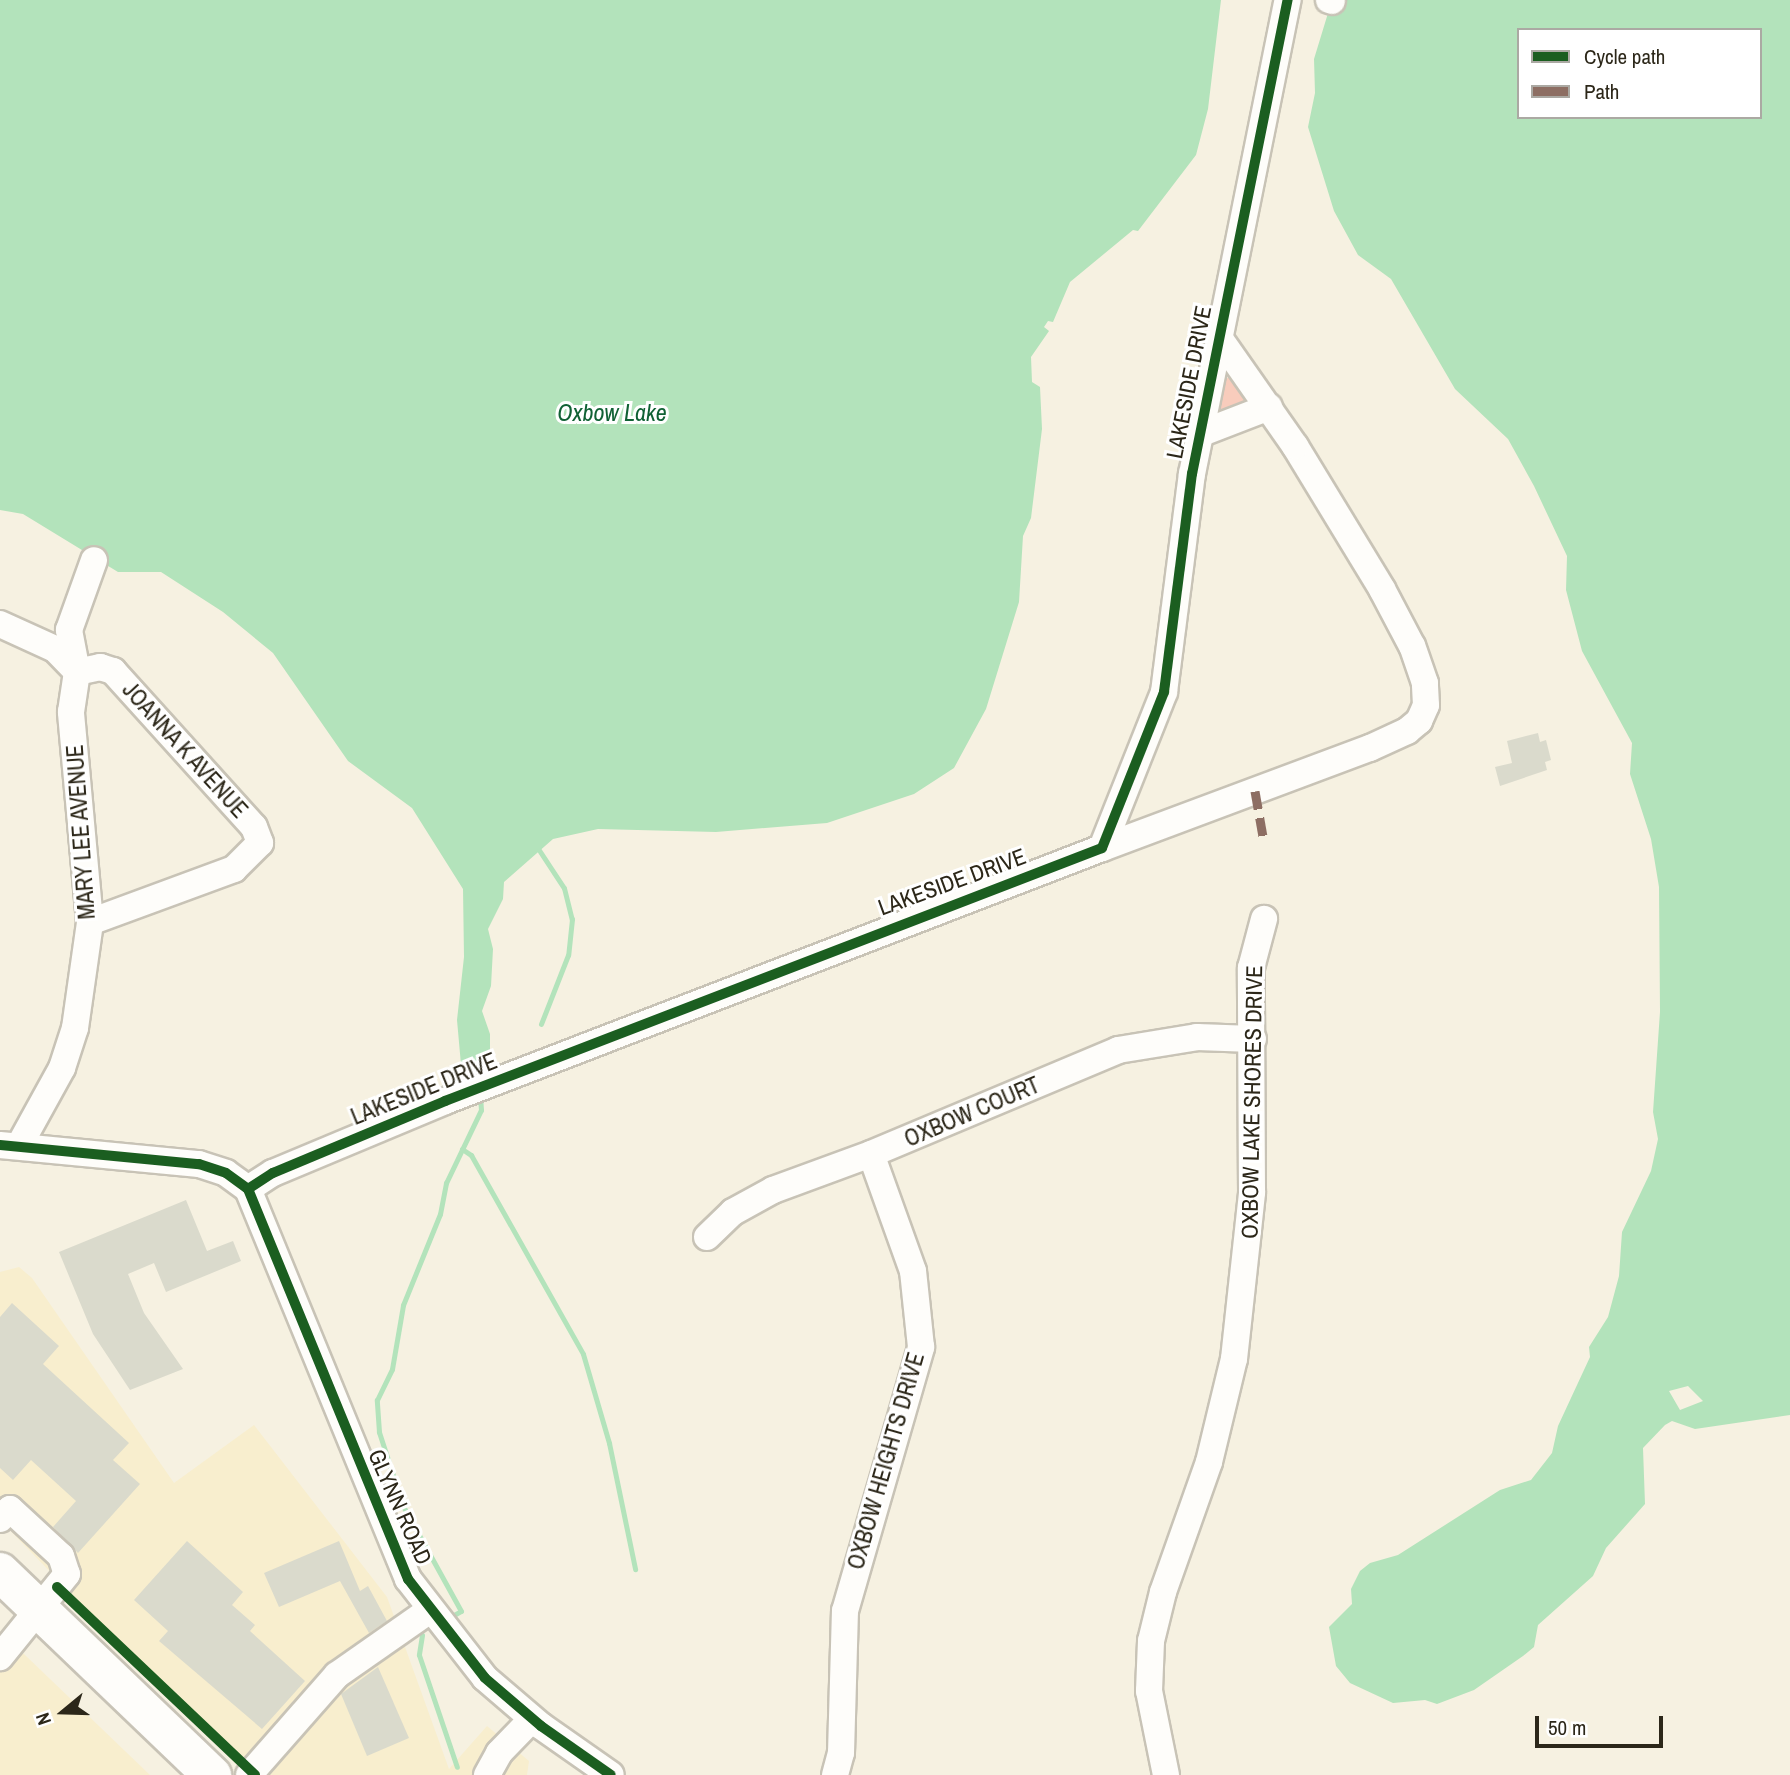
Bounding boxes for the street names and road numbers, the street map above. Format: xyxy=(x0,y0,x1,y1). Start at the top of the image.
street label: LAKESIDE DRIVE xyxy=(1161,303,1217,461)
street label: JOANNA K AVENUE xyxy=(116,675,254,825)
street label: MARY LEE AVENUE xyxy=(61,743,101,921)
street label: LAKESIDE DRIVE xyxy=(874,843,1030,921)
street label: OXBOW LAKE SHORES DRIVE xyxy=(1236,965,1268,1239)
street label: LAKESIDE DRIVE xyxy=(347,1047,501,1131)
street label: OXBOW COURT xyxy=(900,1071,1044,1153)
street label: OXBOW HEIGHTS DRIVE xyxy=(842,1349,930,1573)
street label: GLYNN ROAD xyxy=(362,1445,438,1569)

